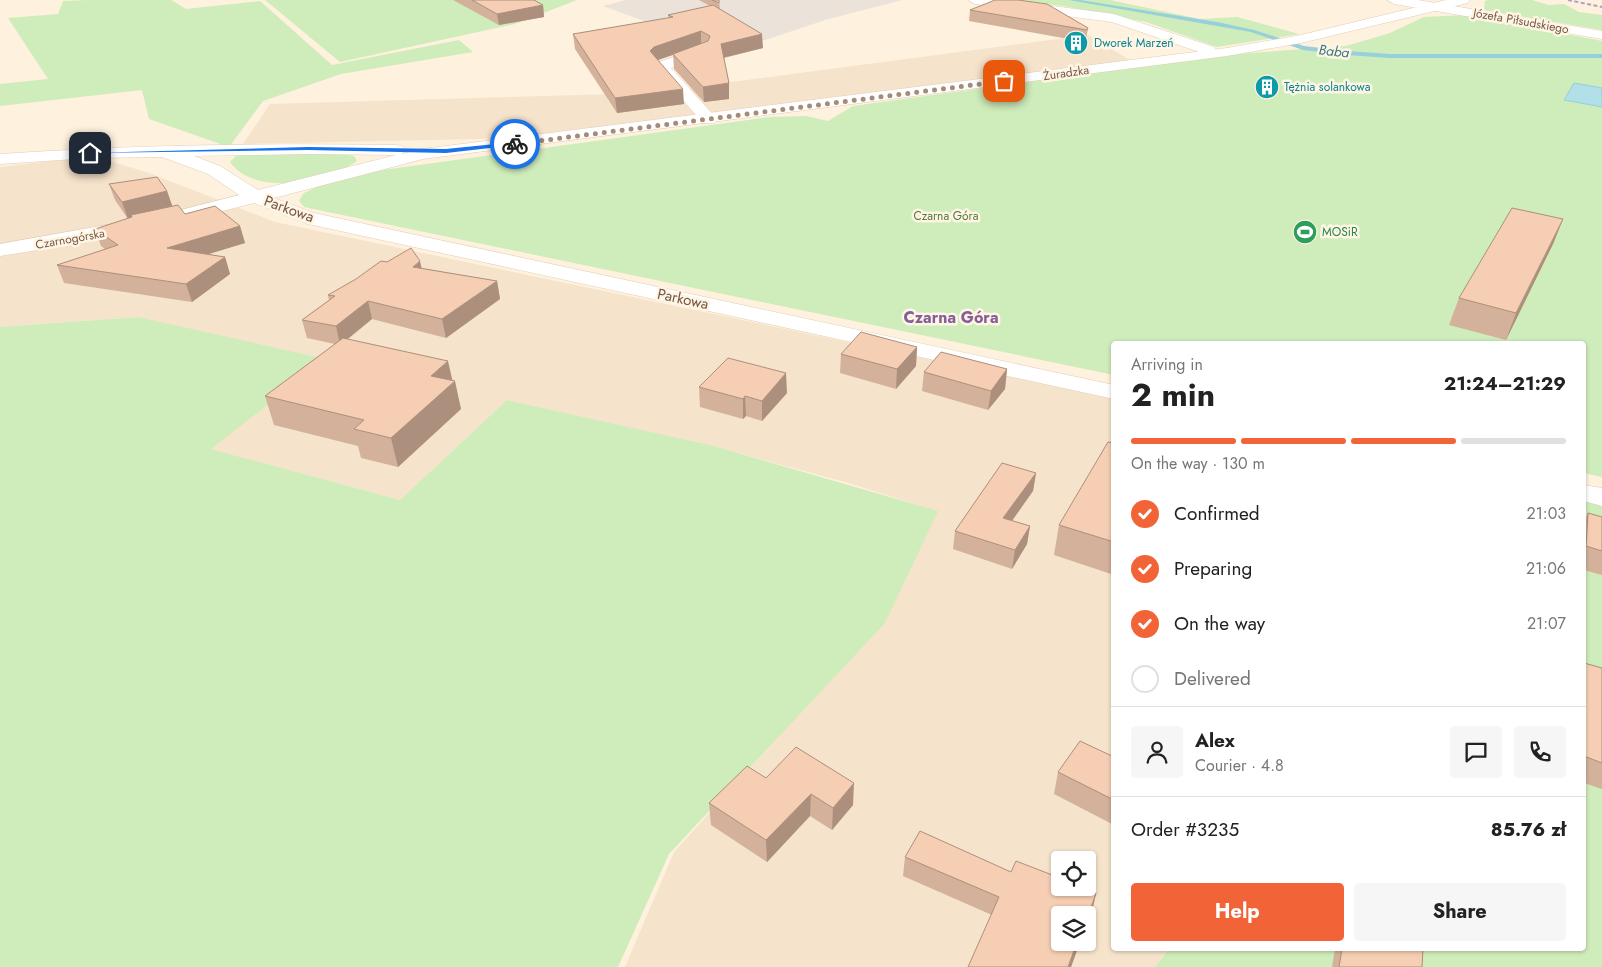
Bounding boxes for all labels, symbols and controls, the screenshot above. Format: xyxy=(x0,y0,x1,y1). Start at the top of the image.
street label: Józefa Piłsudskiego xyxy=(1470,3,1571,38)
building icon: Dworek Marzeń xyxy=(1063,30,1089,56)
place label: Dworek Marzeń xyxy=(1094,34,1174,52)
water label: Baba xyxy=(1318,39,1351,63)
pin xyxy=(983,60,1025,102)
street label: Żuradzka xyxy=(1042,61,1090,85)
icon: bag xyxy=(990,67,1018,95)
building icon: Tężnia solankowa xyxy=(1254,74,1280,100)
place label: Tężnia solankowa xyxy=(1284,78,1371,96)
courier xyxy=(490,119,540,169)
icon: bike xyxy=(501,130,529,158)
pin xyxy=(69,132,111,174)
icon: home xyxy=(76,139,104,167)
street label: Parkowa xyxy=(261,190,317,228)
park label: Czarna Góra xyxy=(913,207,979,225)
sports icon: MOSiR xyxy=(1292,219,1318,245)
place label: MOSiR xyxy=(1322,223,1358,241)
street label: Czarnogórska xyxy=(34,224,106,254)
street label: Parkowa xyxy=(655,283,711,315)
district label: Czarna Góra xyxy=(903,306,999,329)
text: Arriving in xyxy=(1131,353,1203,376)
text: 21:24–21:29 xyxy=(1444,370,1566,397)
text: 2 min xyxy=(1131,372,1215,418)
text: On the way · 130 m xyxy=(1131,452,1265,475)
icon: check xyxy=(1131,500,1159,528)
text: Confirmed xyxy=(1174,500,1260,527)
text: 21:03 xyxy=(1527,502,1566,525)
icon: check xyxy=(1131,555,1159,583)
text: Preparing xyxy=(1174,555,1252,582)
text: 21:06 xyxy=(1526,557,1566,580)
icon: check xyxy=(1131,610,1159,638)
text: On the way xyxy=(1174,610,1265,637)
text: 21:07 xyxy=(1527,612,1566,635)
text: Delivered xyxy=(1174,665,1251,692)
button: person xyxy=(1131,726,1183,778)
button: chat xyxy=(1450,726,1502,778)
button: phone xyxy=(1514,726,1566,778)
text: Alex xyxy=(1195,727,1235,754)
text: Courier · 4.8 xyxy=(1195,754,1284,777)
text: Order #3235 xyxy=(1131,816,1239,843)
text: 85.76 zł xyxy=(1491,816,1566,843)
map controls xyxy=(1051,851,1096,951)
button: locate xyxy=(1051,851,1096,896)
button: Help xyxy=(1131,883,1344,941)
button: Share xyxy=(1354,883,1566,941)
button: layers xyxy=(1051,906,1096,951)

